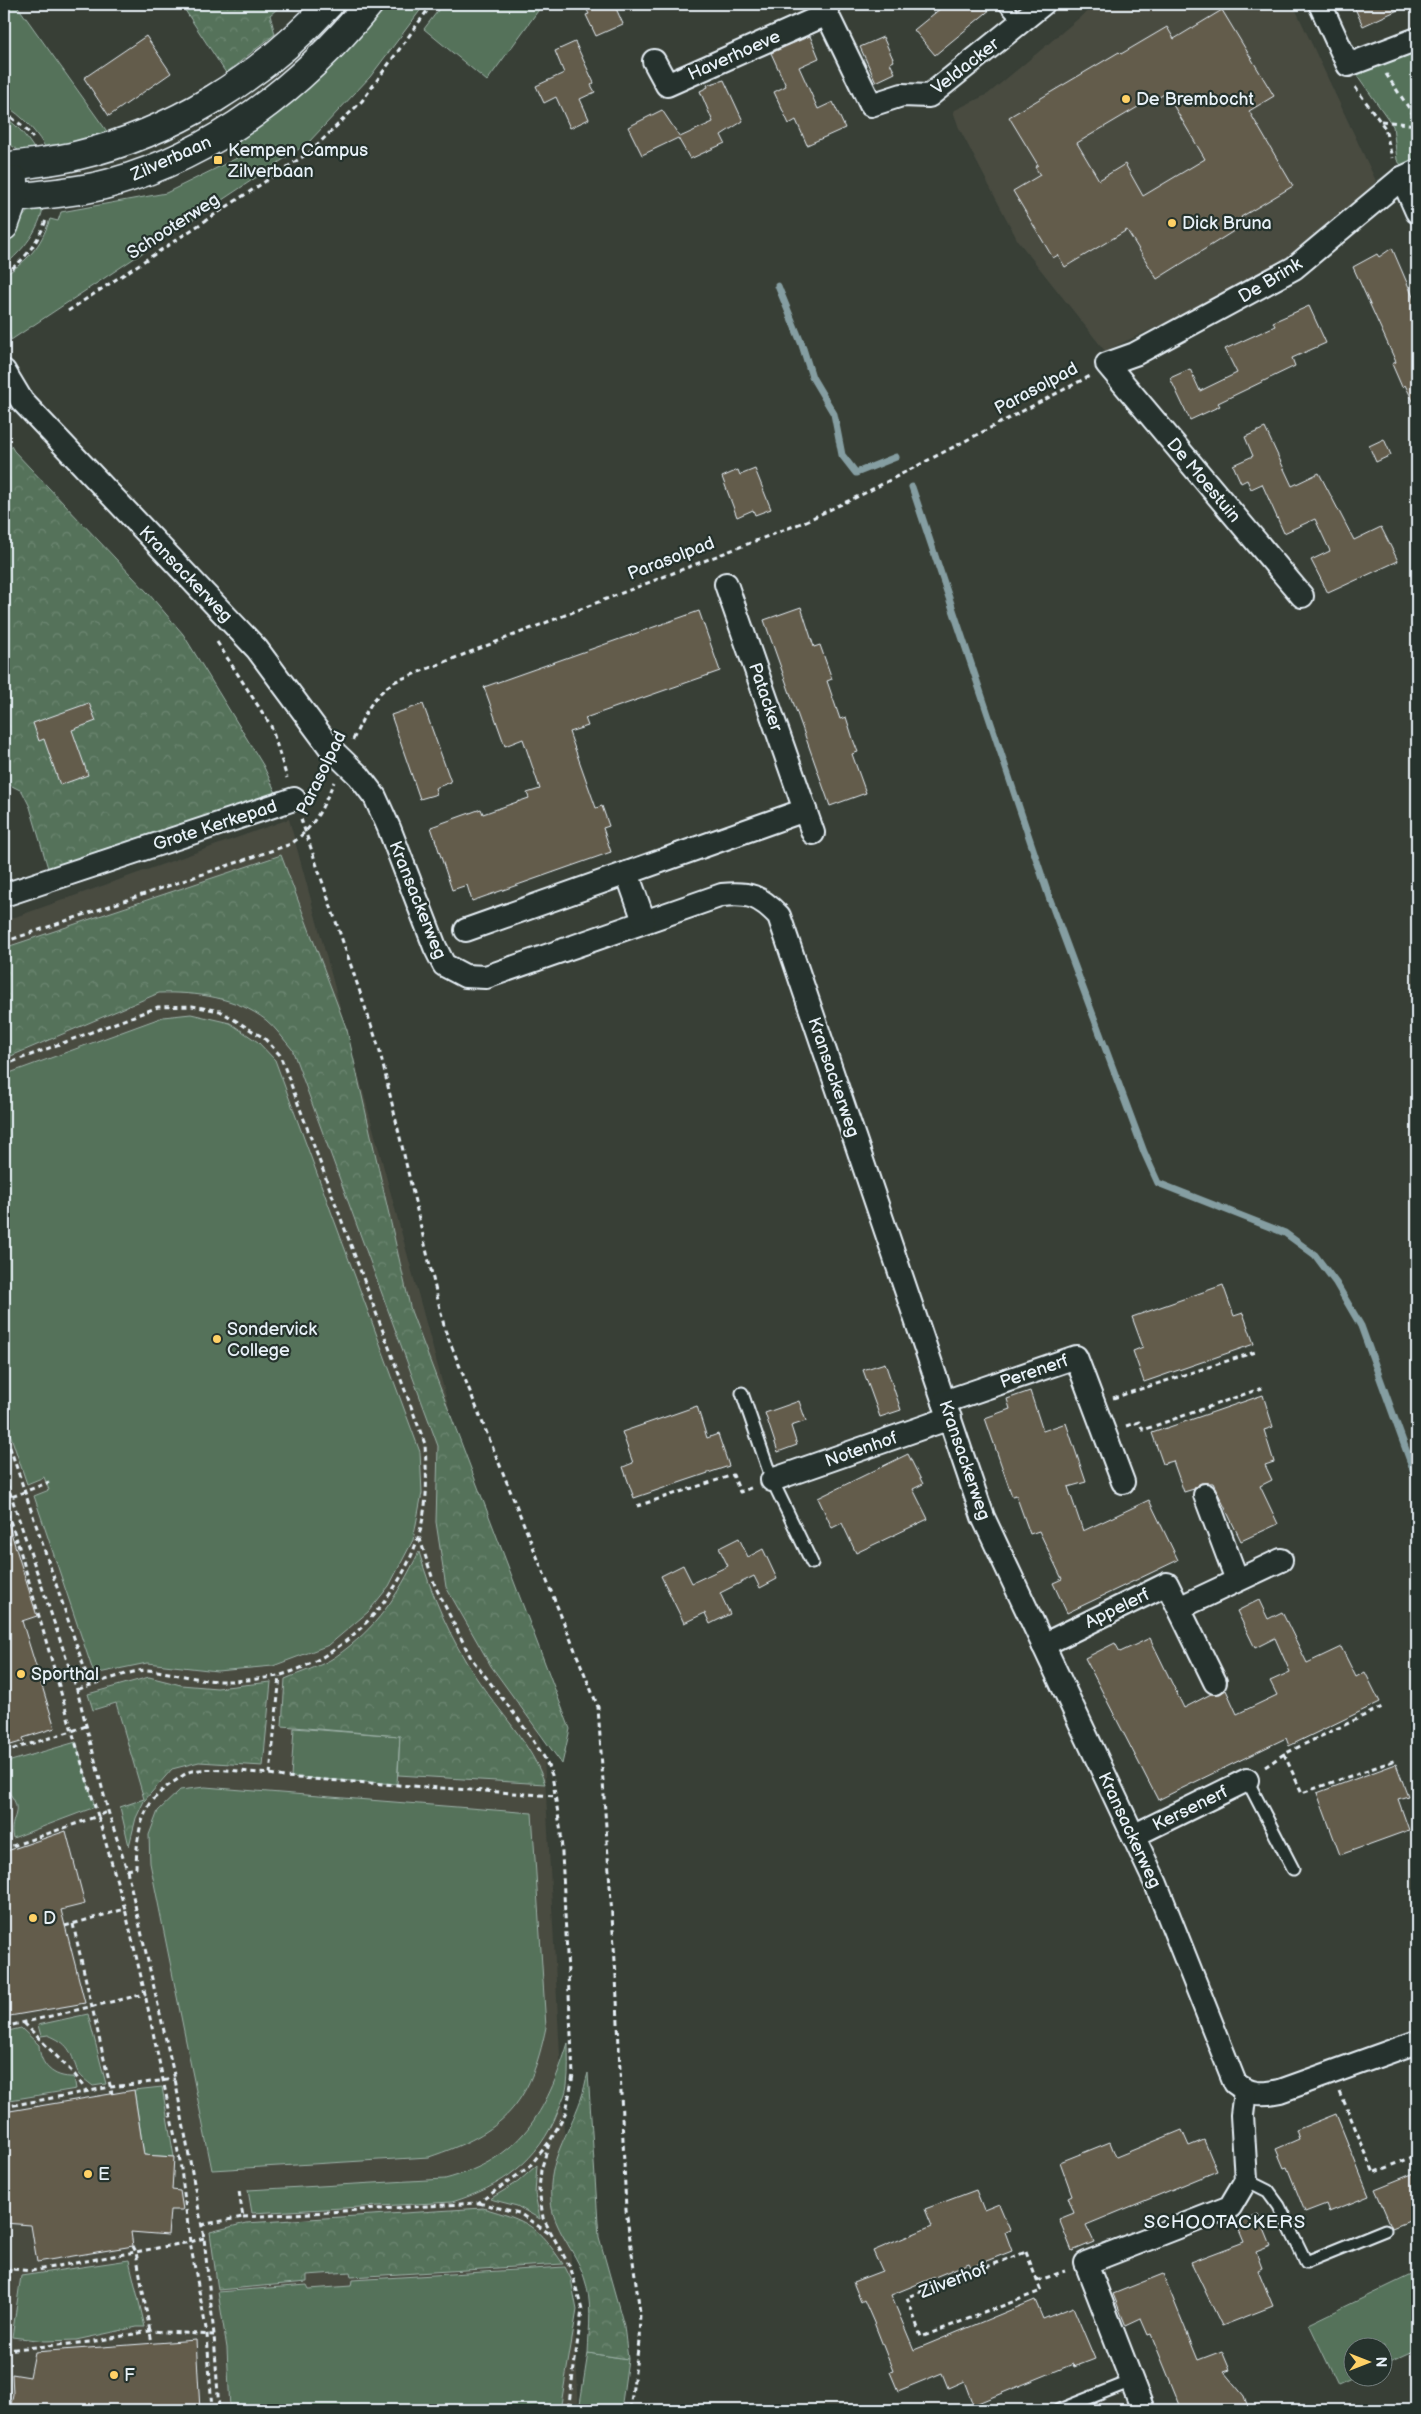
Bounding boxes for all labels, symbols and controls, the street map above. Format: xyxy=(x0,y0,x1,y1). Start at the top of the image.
street label: Haverhoeve xyxy=(685,26,784,85)
street label: Veldacker xyxy=(927,33,1004,99)
place label: De Brembocht xyxy=(1136,89,1254,110)
marker: De Brembocht xyxy=(1120,93,1132,105)
street label: Zilverbaan xyxy=(127,131,215,186)
place label: Kempen Campus Zilverbaan xyxy=(227,140,368,182)
marker: Kempen Campus Zilverbaan xyxy=(212,154,224,166)
street label: Schooterweg xyxy=(123,189,223,264)
place label: Dick Bruna xyxy=(1182,213,1272,234)
marker: Dick Bruna xyxy=(1166,217,1178,229)
street label: De Brink xyxy=(1235,253,1306,308)
street label: Parasolpad xyxy=(991,358,1081,419)
street label: De Moestuin xyxy=(1162,434,1245,527)
street label: Kransackerweg xyxy=(135,522,237,627)
street label: Parasolpad xyxy=(625,532,718,585)
street label: Patacker xyxy=(744,660,787,735)
street label: Parasolpad xyxy=(292,728,351,819)
street label: Grote Kerkepad xyxy=(151,796,280,855)
street label: Kransackerweg xyxy=(384,838,451,962)
street label: Kransackerweg xyxy=(803,1014,864,1140)
place label: Sondervick College xyxy=(227,1319,317,1361)
marker: Sondervick College xyxy=(211,1333,223,1345)
street label: Perenerf xyxy=(997,1350,1072,1393)
street label: Kransackerweg xyxy=(934,1397,995,1523)
street label: Notenhof xyxy=(822,1427,900,1472)
street label: Appelerf xyxy=(1082,1584,1153,1633)
place label: Sporthal xyxy=(31,1664,99,1685)
marker: Sporthal xyxy=(15,1668,27,1680)
street label: Kransackerweg xyxy=(1094,1769,1166,1892)
street label: Kersenerf xyxy=(1149,1781,1232,1836)
place label: D xyxy=(43,1908,56,1929)
marker: D xyxy=(27,1912,39,1924)
place label: E xyxy=(98,2164,110,2185)
marker: E xyxy=(82,2168,94,2180)
district label: SCHOOTACKERS xyxy=(1144,2211,1306,2234)
street label: Zilverhof xyxy=(916,2258,990,2303)
north arrow xyxy=(1344,2336,1394,2386)
text: N xyxy=(1372,2357,1389,2367)
place label: F xyxy=(124,2365,135,2386)
marker: F xyxy=(108,2369,120,2381)

